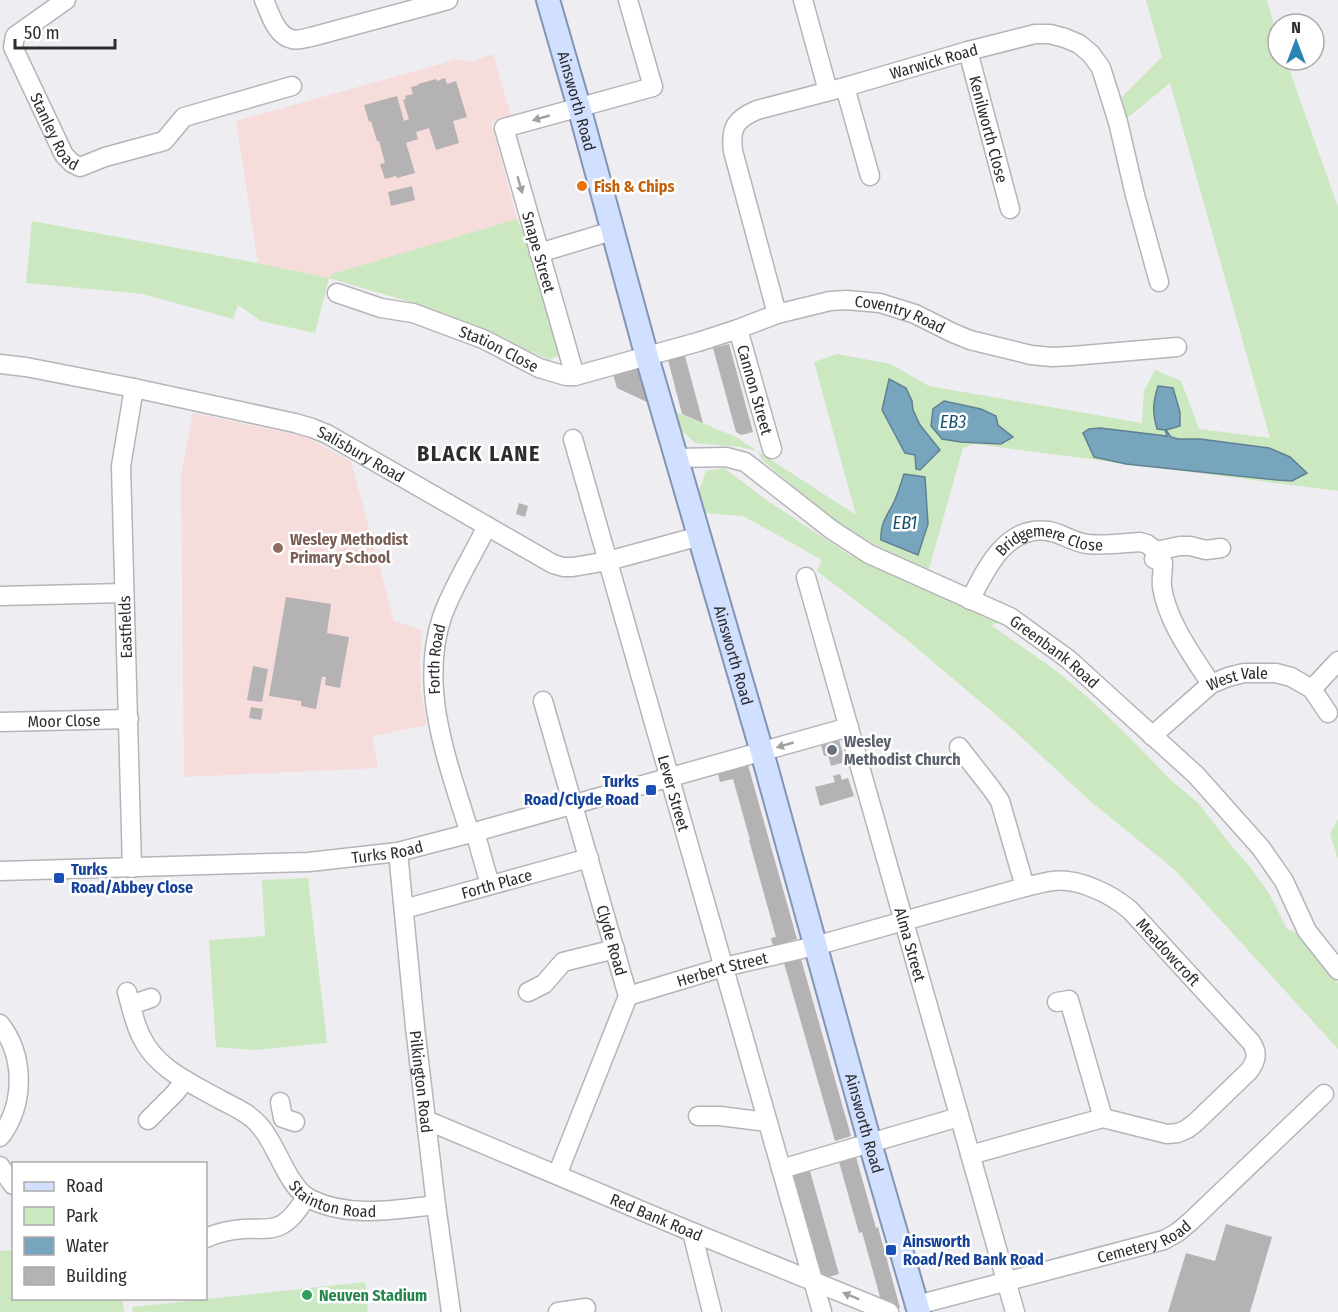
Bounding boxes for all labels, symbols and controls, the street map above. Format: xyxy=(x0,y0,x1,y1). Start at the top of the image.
scale bar xyxy=(15,12,116,50)
north arrow xyxy=(1266,12,1326,72)
text: N xyxy=(1291,18,1301,37)
text: 50 m xyxy=(24,22,60,44)
street label: Warwick Road xyxy=(888,40,980,83)
street label: Ainsworth Road xyxy=(553,49,599,153)
street label: Kenilworth Close xyxy=(965,74,1012,185)
street label: Stanley Road xyxy=(26,90,82,175)
one-way arrow xyxy=(532,113,551,123)
one-way arrow xyxy=(516,176,525,194)
place label: Fish & Chips xyxy=(594,177,674,196)
marker: Fish & Chips xyxy=(575,179,589,193)
street label: Snape Street xyxy=(518,209,559,296)
street label: Coventry Road xyxy=(854,292,948,338)
street label: Station Close xyxy=(456,322,542,376)
street label: Cannon Street xyxy=(733,343,777,438)
water label: EB3 xyxy=(940,411,966,433)
street label: Salisbury Road xyxy=(314,422,408,486)
district label: BLACK LANE xyxy=(417,440,541,467)
water label: EB1 xyxy=(893,512,917,534)
street label: Bridgemere Close xyxy=(991,521,1103,560)
place label: Wesley Methodist Primary School xyxy=(290,530,409,567)
marker: Wesley Methodist Primary School xyxy=(271,541,285,555)
street label: Eastfields xyxy=(115,595,136,659)
street label: Ainsworth Road xyxy=(710,603,757,707)
street label: Greenbank Road xyxy=(1006,611,1103,692)
street label: Forth Road xyxy=(424,622,450,695)
street label: West Vale xyxy=(1204,664,1268,695)
street label: Moor Close xyxy=(27,711,101,731)
place label: Wesley Methodist Church xyxy=(844,732,961,769)
one-way arrow xyxy=(776,741,794,751)
marker: Wesley Methodist Church xyxy=(825,743,839,757)
street label: Lever Street xyxy=(654,753,694,834)
place label: Turks Road/Clyde Road xyxy=(524,772,639,809)
marker: Turks Road/Clyde Road xyxy=(644,783,658,797)
street label: Turks Road xyxy=(351,837,425,867)
place label: Turks Road/Abbey Close xyxy=(71,860,193,897)
street label: Forth Place xyxy=(459,865,534,903)
marker: Turks Road/Abbey Close xyxy=(52,871,66,885)
street label: Clyde Road xyxy=(592,903,631,978)
street label: Alma Street xyxy=(890,905,930,984)
street label: Meadowcroft xyxy=(1132,914,1204,991)
street label: Herbert Street xyxy=(674,948,770,991)
street label: Pilkington Road xyxy=(406,1030,436,1134)
street label: Ainsworth Road xyxy=(841,1071,887,1175)
legend xyxy=(12,1162,207,1300)
text: Road xyxy=(66,1175,103,1197)
street label: Stainton Road xyxy=(285,1177,376,1221)
street label: Red Bank Road xyxy=(607,1190,705,1245)
text: Park xyxy=(66,1205,99,1227)
street label: Cemetery Road xyxy=(1095,1216,1195,1267)
place label: Ainsworth Road/Red Bank Road xyxy=(902,1232,1044,1269)
text: Water xyxy=(66,1235,109,1257)
marker: Ainsworth Road/Red Bank Road xyxy=(884,1243,898,1257)
text: Building xyxy=(66,1265,127,1287)
place label: Neuven Stadium xyxy=(319,1286,427,1305)
marker: Neuven Stadium xyxy=(300,1288,314,1302)
one-way arrow xyxy=(842,1291,860,1301)

